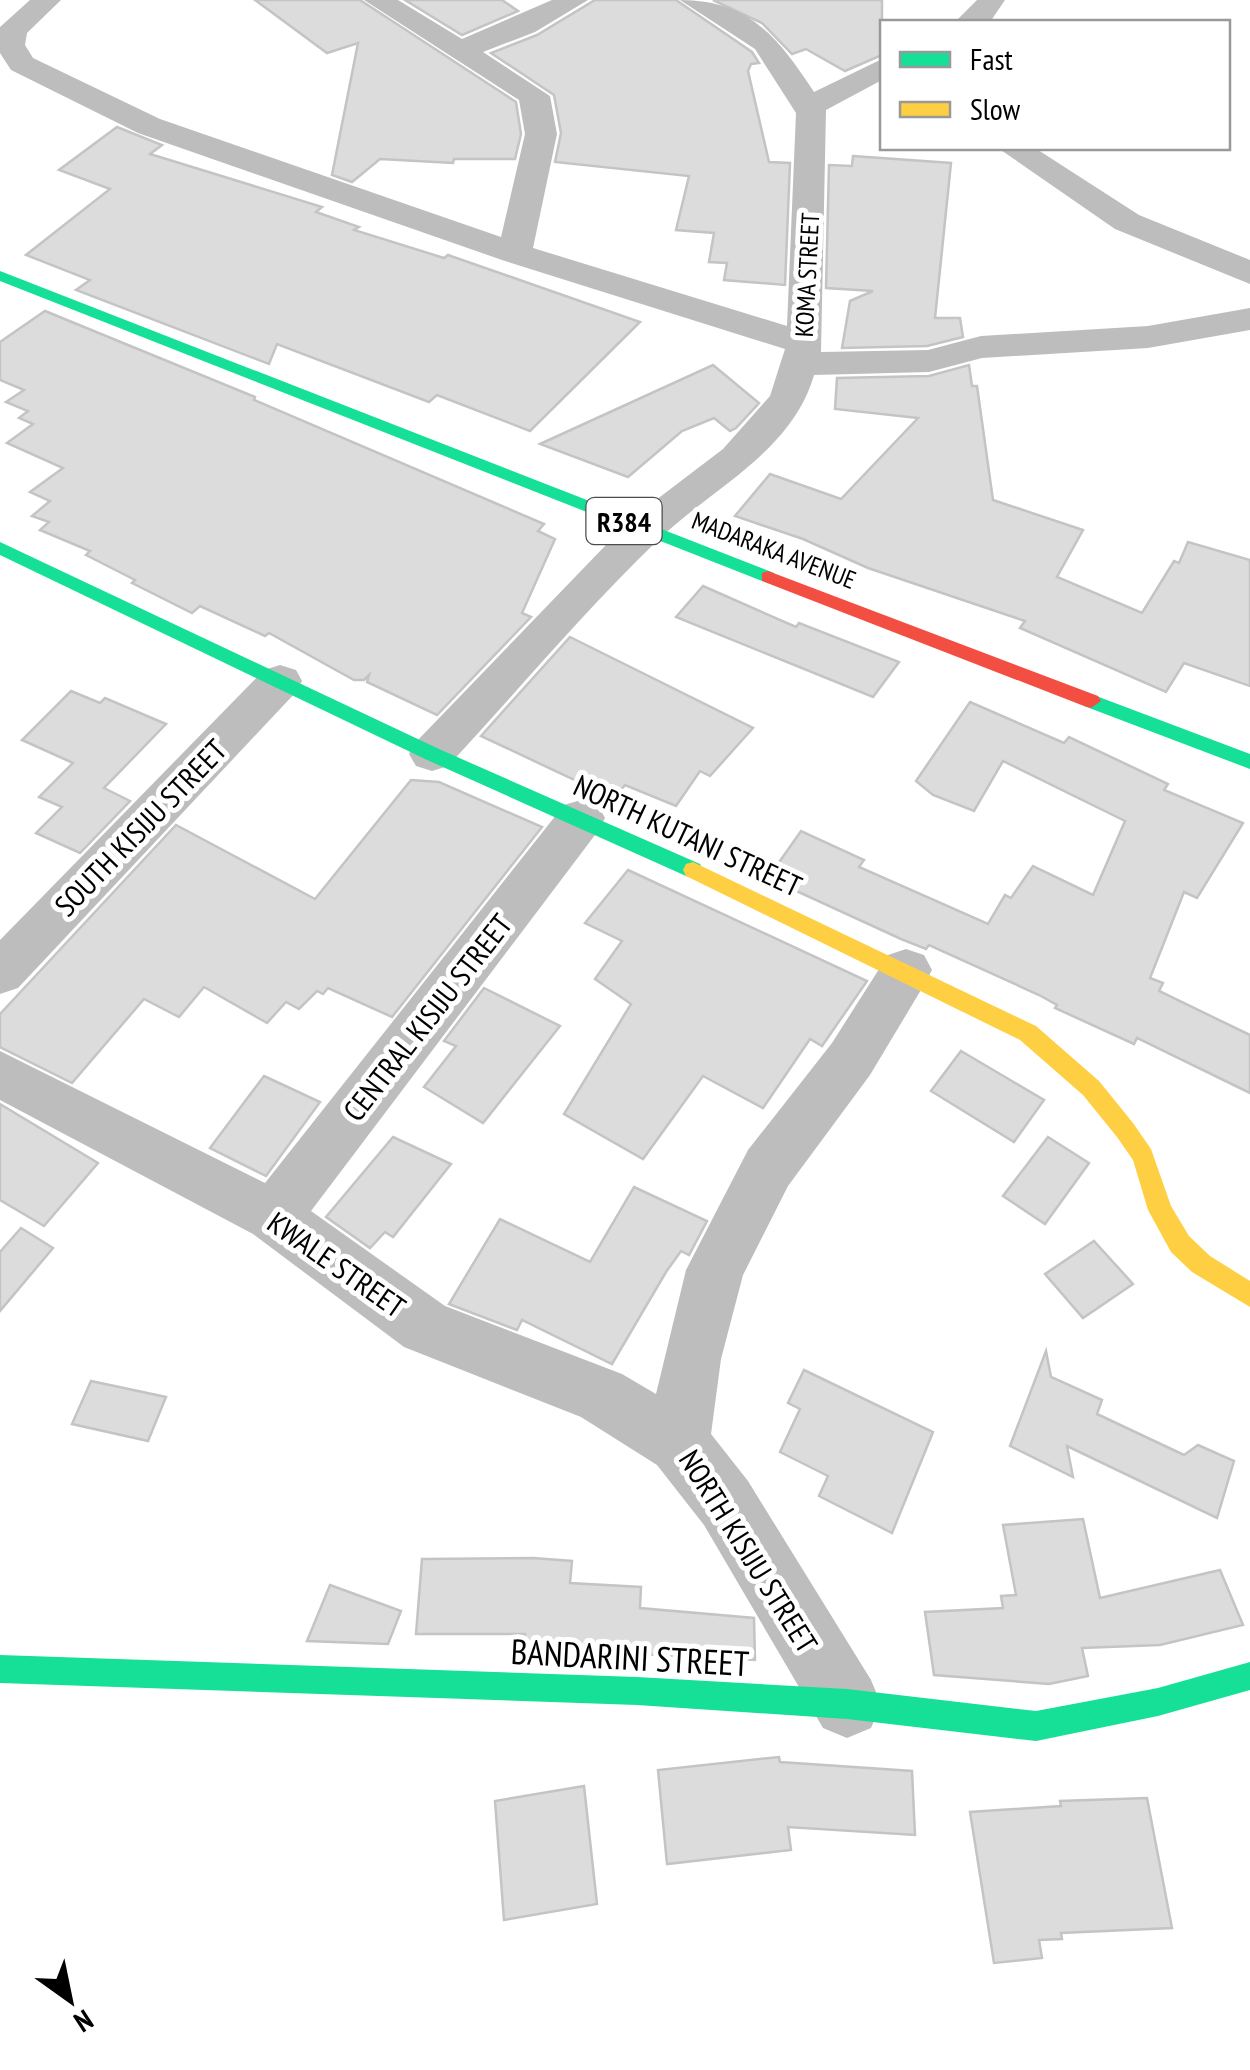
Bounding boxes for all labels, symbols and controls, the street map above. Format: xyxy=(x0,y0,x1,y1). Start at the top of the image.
legend xyxy=(880,20,1230,150)
text: Fast xyxy=(970,39,1014,78)
text: Slow xyxy=(970,89,1021,128)
street label: KOMA STREET xyxy=(788,212,826,338)
road number: R384 xyxy=(586,498,662,544)
street label: MADARAKA AVENUE xyxy=(687,504,861,596)
street label: SOUTH KISIJU STREET xyxy=(46,730,234,924)
street label: NORTH KUTANI STREET xyxy=(568,765,808,905)
street label: CENTRAL KISIJU STREET xyxy=(334,906,520,1128)
street label: KWALE STREET xyxy=(260,1202,414,1326)
street label: NORTH KISIJU STREET xyxy=(671,1442,827,1660)
street label: BANDARINI STREET xyxy=(510,1628,751,1686)
north arrow xyxy=(20,1950,120,2050)
text: N xyxy=(67,2002,100,2041)

